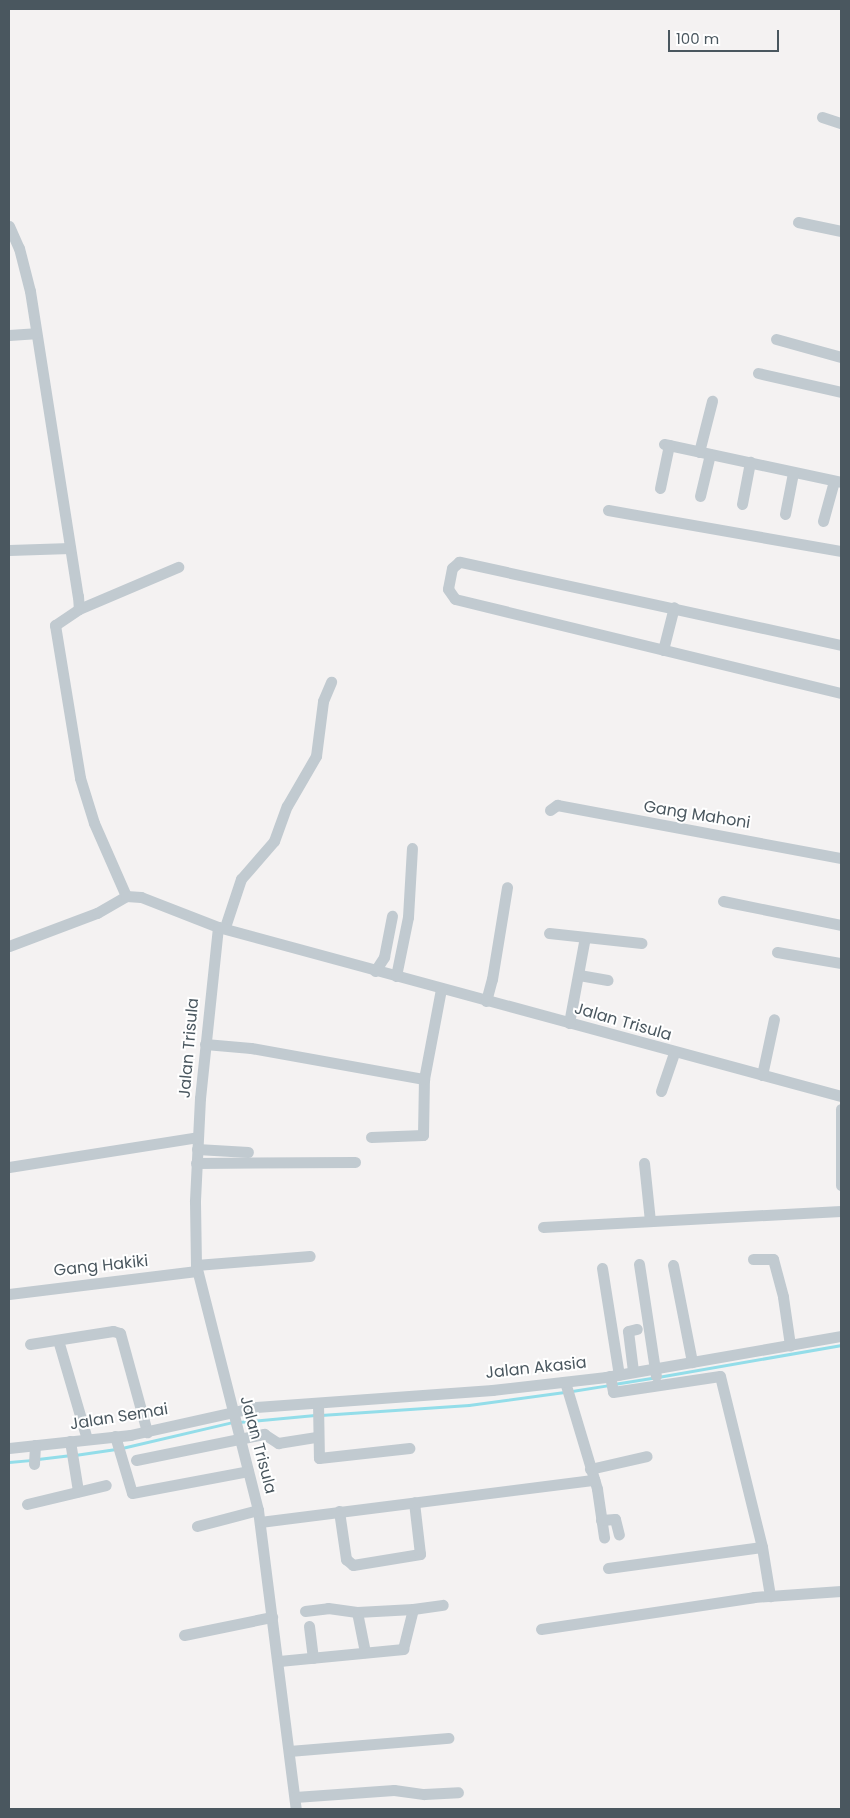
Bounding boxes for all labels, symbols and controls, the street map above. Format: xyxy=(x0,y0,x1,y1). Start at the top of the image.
scale bar xyxy=(670,20,781,52)
text: 100 m xyxy=(676,28,719,49)
street label: Gang Mahoni xyxy=(642,797,752,833)
street label: Jalan Trisula xyxy=(175,997,203,1099)
street label: Jalan Trisula xyxy=(572,999,674,1045)
street label: Gang Hakiki xyxy=(53,1251,149,1281)
street label: Jalan Akasia xyxy=(485,1353,587,1383)
street label: Jalan Trisula xyxy=(236,1394,280,1496)
street label: Jalan Semai xyxy=(69,1400,169,1434)

